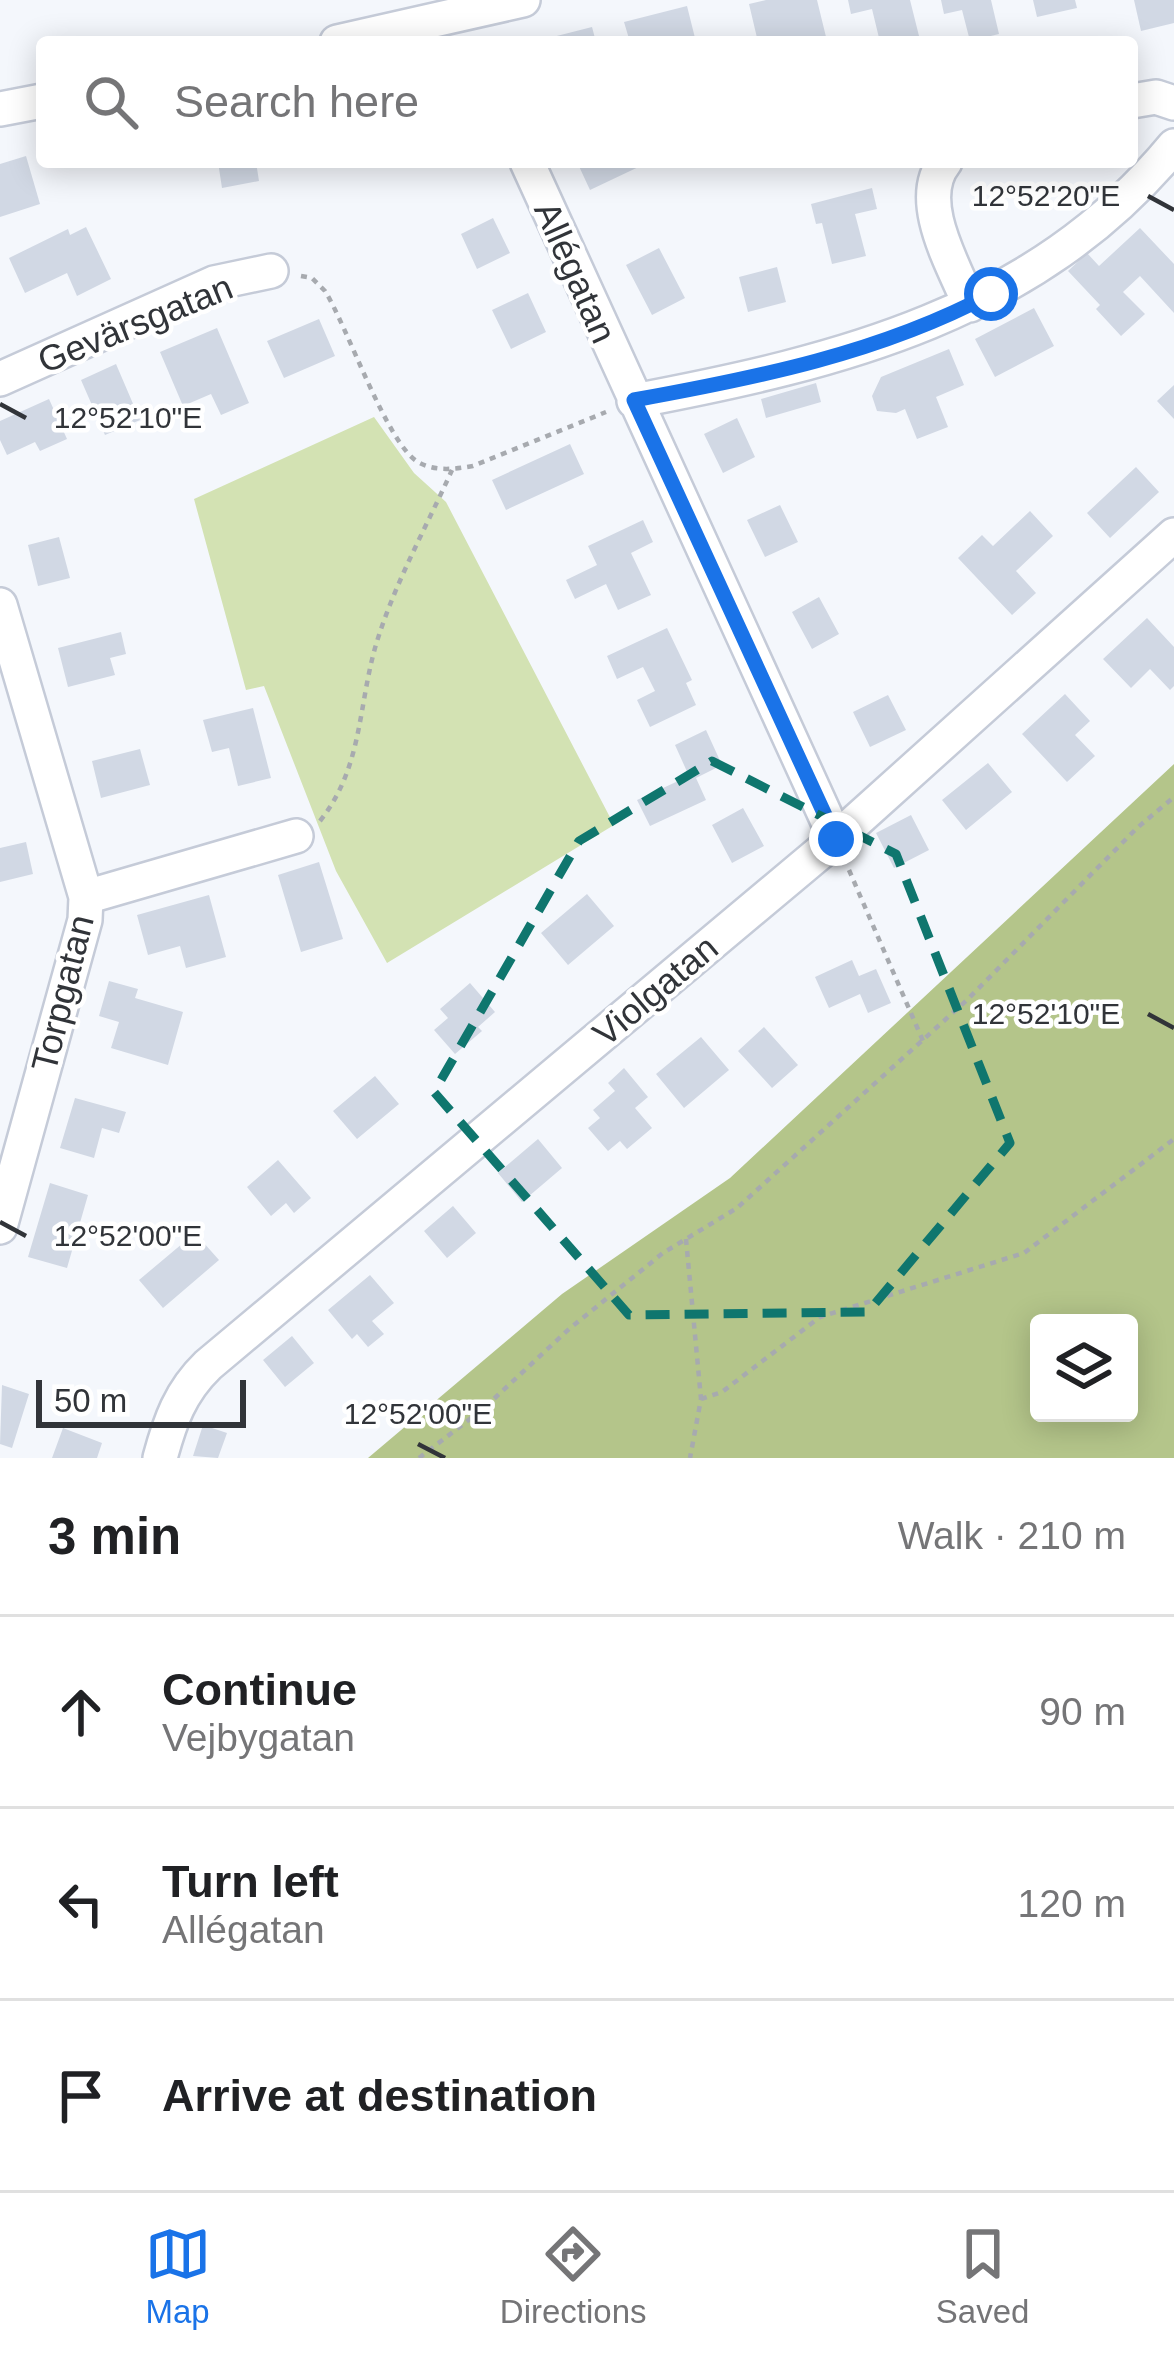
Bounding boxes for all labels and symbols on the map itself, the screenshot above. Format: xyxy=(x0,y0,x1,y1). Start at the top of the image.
text: 12°52'20"E xyxy=(972,179,1120,212)
street label: Allégatan xyxy=(526,195,625,349)
street label: Gevärsgatan xyxy=(32,266,238,381)
route start xyxy=(964,267,1018,321)
text: 12°52'10"E xyxy=(54,401,202,434)
route end xyxy=(809,812,863,866)
street label: Torpgatan xyxy=(23,910,102,1076)
street label: Violgatan xyxy=(585,927,726,1054)
text: 12°52'10"E xyxy=(972,997,1120,1030)
text: 12°52'00"E xyxy=(54,1219,202,1252)
scale bar xyxy=(36,1374,246,1427)
text: 12°52'00"E xyxy=(344,1397,492,1430)

